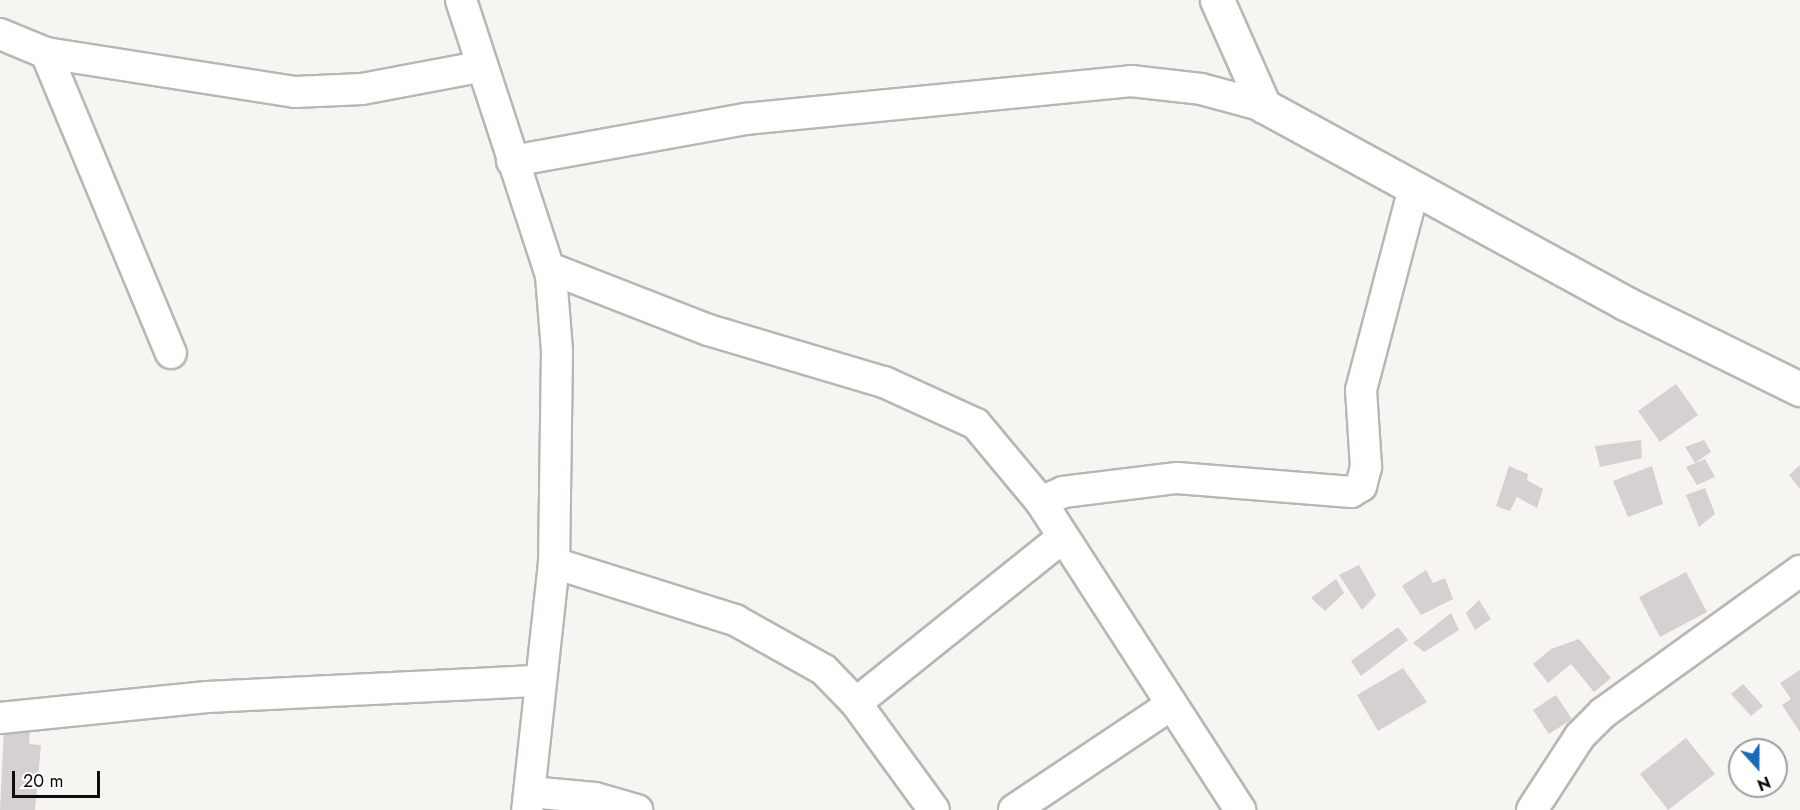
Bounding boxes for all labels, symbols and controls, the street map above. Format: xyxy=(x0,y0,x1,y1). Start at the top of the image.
north arrow xyxy=(1728,738,1788,798)
scale bar xyxy=(15,759,104,797)
text: 20 m xyxy=(23,768,63,794)
text: N xyxy=(1754,770,1774,796)

